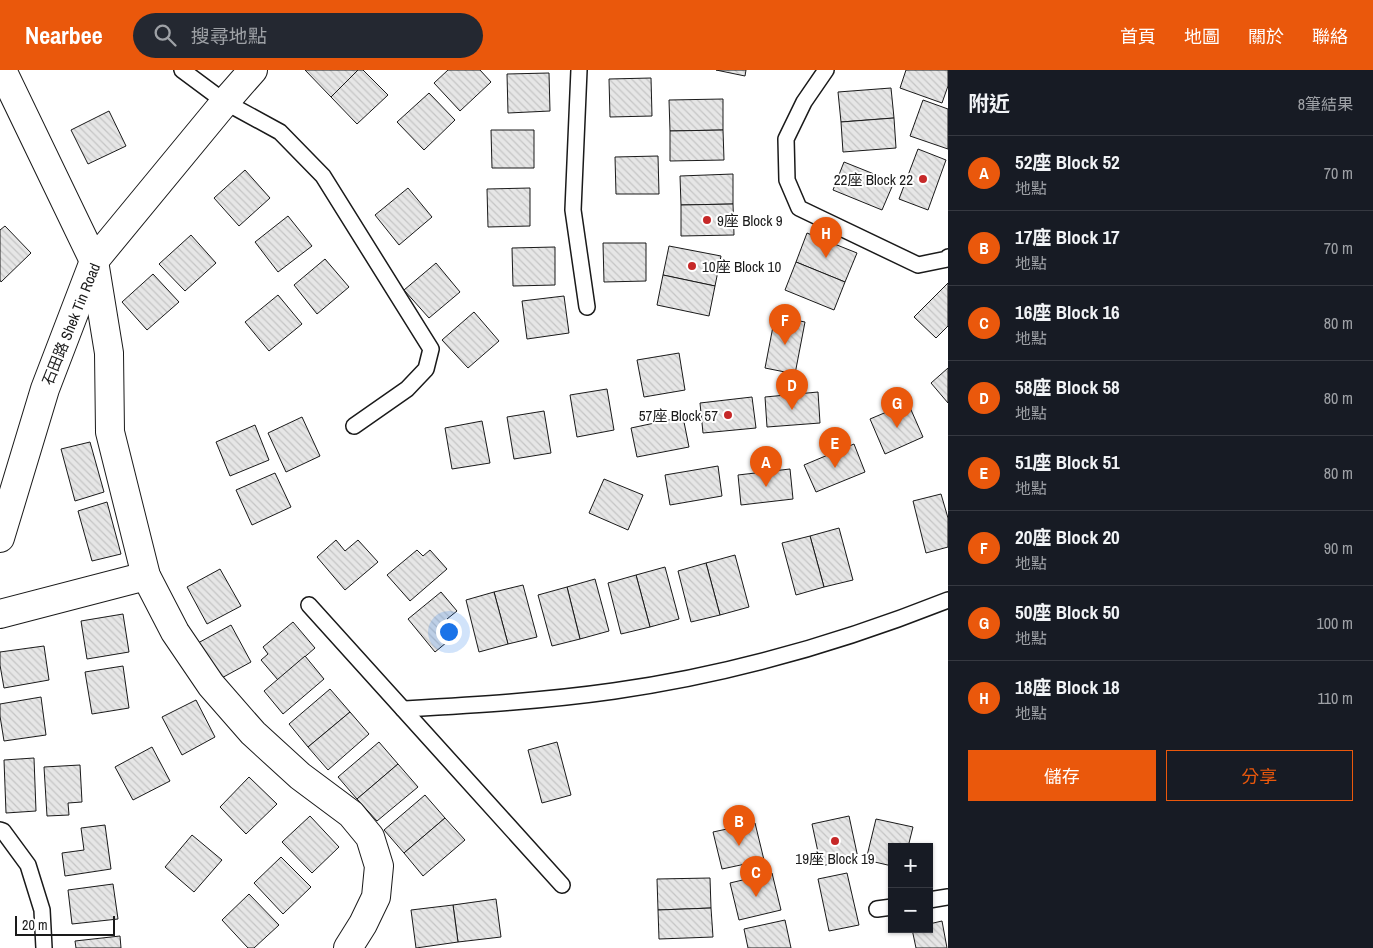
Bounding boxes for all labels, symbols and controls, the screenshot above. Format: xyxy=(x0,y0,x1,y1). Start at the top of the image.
search box xyxy=(133,13,483,58)
text: Nearbee xyxy=(25,19,103,51)
icon: search xyxy=(151,21,179,49)
text: 搜尋地點 xyxy=(191,23,267,49)
text: 首頁 xyxy=(1120,24,1156,49)
text: 地圖 xyxy=(1184,24,1220,49)
text: 關於 xyxy=(1248,24,1284,49)
text: 聯絡 xyxy=(1312,24,1348,49)
text: 附近 xyxy=(968,89,1010,118)
text: 8筆結果 xyxy=(1298,93,1353,115)
text: 52座 Block 52 xyxy=(1015,149,1120,175)
text: A xyxy=(979,162,989,184)
text: 70 m xyxy=(1324,162,1353,184)
place label: 22座 Block 22 xyxy=(834,169,913,190)
marker: 22座 Block 22 xyxy=(917,173,929,185)
text: 地點 xyxy=(1015,177,1047,199)
place label: 9座 Block 9 xyxy=(717,210,783,231)
marker: 9座 Block 9 xyxy=(701,214,713,226)
pin: H xyxy=(810,217,842,258)
text: 17座 Block 17 xyxy=(1015,224,1120,250)
text: B xyxy=(979,237,989,259)
text: 70 m xyxy=(1324,237,1353,259)
text: 地點 xyxy=(1015,252,1047,274)
place label: 10座 Block 10 xyxy=(702,256,781,277)
street label: 石田路 Shek Tin Road xyxy=(37,260,105,388)
marker: 10座 Block 10 xyxy=(686,260,698,272)
text: 16座 Block 16 xyxy=(1015,299,1120,325)
pin: F xyxy=(769,304,801,345)
text: C xyxy=(979,312,989,334)
text: 80 m xyxy=(1324,312,1353,334)
text: 地點 xyxy=(1015,327,1047,349)
pin: D xyxy=(776,369,808,410)
text: 58座 Block 58 xyxy=(1015,374,1120,400)
pin: G xyxy=(881,387,913,428)
text: D xyxy=(979,387,989,409)
text: 80 m xyxy=(1324,387,1353,409)
text: 地點 xyxy=(1015,402,1047,424)
place label: 57座 Block 57 xyxy=(639,405,718,426)
marker: 57座 Block 57 xyxy=(722,409,734,421)
pin: E xyxy=(819,427,851,468)
pin: A xyxy=(750,446,782,487)
text: 51座 Block 51 xyxy=(1015,449,1120,475)
text: E xyxy=(980,462,988,484)
text: 80 m xyxy=(1324,462,1353,484)
text: 地點 xyxy=(1015,477,1047,499)
text: 20座 Block 20 xyxy=(1015,524,1120,550)
text: F xyxy=(980,537,988,559)
text: 90 m xyxy=(1324,537,1353,559)
text: 地點 xyxy=(1015,552,1047,574)
text: 50座 Block 50 xyxy=(1015,599,1120,625)
text: G xyxy=(979,612,989,634)
text: 100 m xyxy=(1317,612,1353,634)
your location xyxy=(436,619,462,645)
text: 地點 xyxy=(1015,627,1047,649)
text: 18座 Block 18 xyxy=(1015,674,1120,700)
text: H xyxy=(979,687,989,709)
text: 110 m xyxy=(1317,687,1353,709)
text: 地點 xyxy=(1015,702,1047,724)
button: 儲存 xyxy=(968,750,1156,801)
button: 分享 xyxy=(1166,750,1353,801)
pin: B xyxy=(723,805,755,846)
marker: 19座 Block 19 xyxy=(829,835,841,847)
map controls xyxy=(888,843,933,933)
button: + xyxy=(888,843,933,888)
place label: 19座 Block 19 xyxy=(795,848,875,869)
pin: C xyxy=(740,856,772,897)
button: − xyxy=(888,888,933,933)
scale bar xyxy=(15,913,115,936)
text: 20 m xyxy=(22,916,48,934)

